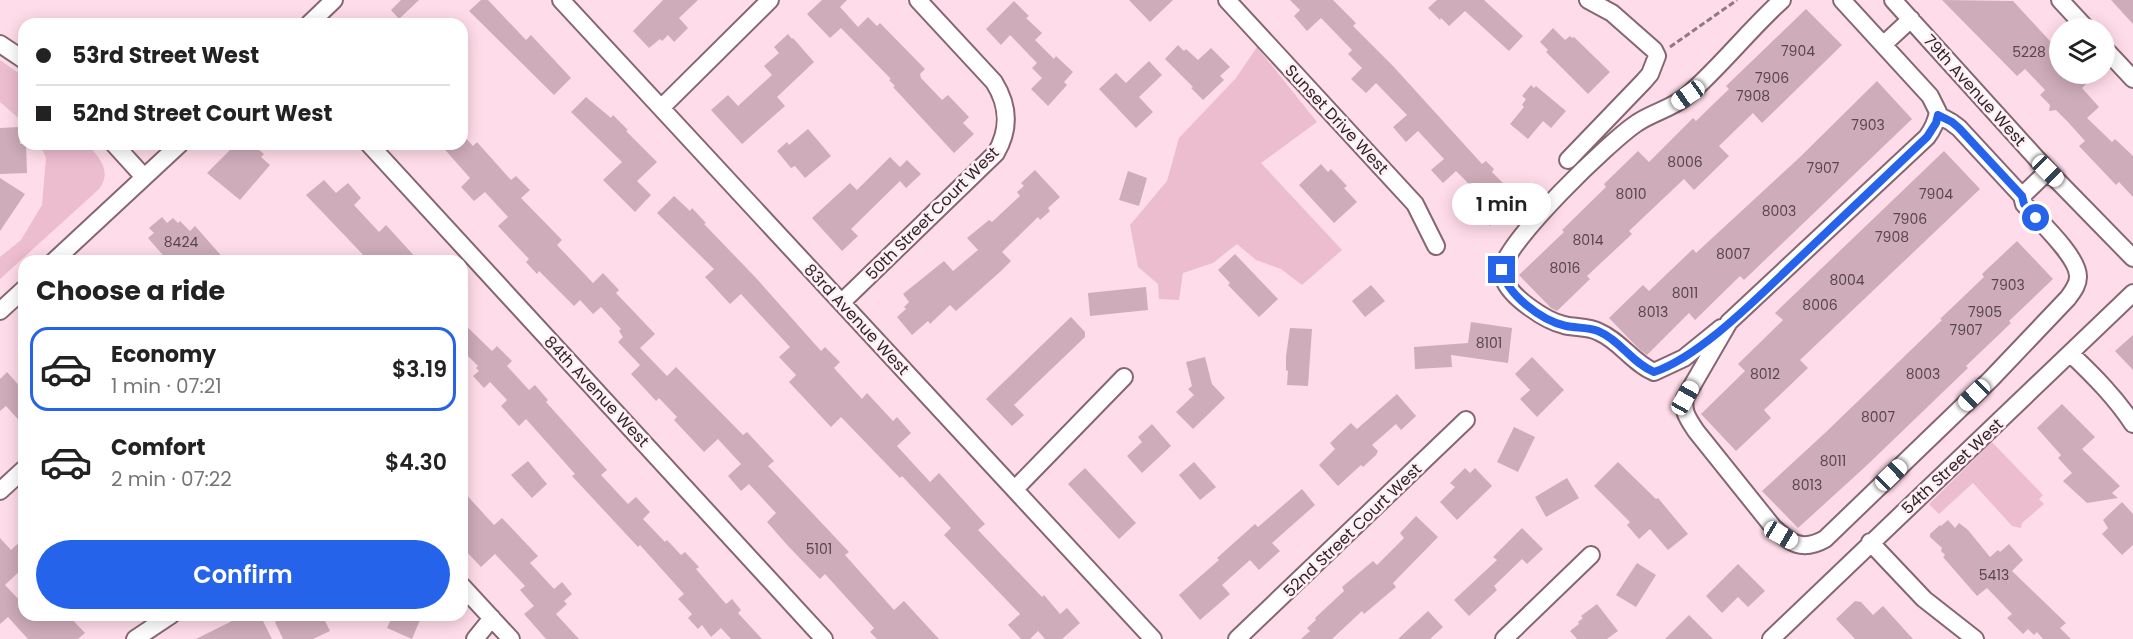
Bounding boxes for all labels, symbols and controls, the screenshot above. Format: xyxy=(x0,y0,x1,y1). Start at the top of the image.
map controls xyxy=(2049,18,2115,84)
button: layers xyxy=(2049,18,2115,84)
street label: 79th Avenue West xyxy=(1918,29,2031,151)
text: 53rd Street West xyxy=(72,40,259,71)
house number: 7904 xyxy=(1781,41,1815,61)
house number: 5228 xyxy=(2012,42,2046,62)
street label: Sunset Drive West xyxy=(1280,59,1394,179)
house number: 7906 xyxy=(1755,68,1789,88)
car xyxy=(1668,77,1708,113)
house number: 7908 xyxy=(1736,86,1770,106)
text: 52nd Street Court West xyxy=(72,98,332,129)
house number: 7903 xyxy=(1851,115,1885,135)
street label: 50th Street Court West xyxy=(861,141,1004,285)
house number: 8006 xyxy=(1667,152,1703,172)
car xyxy=(2029,152,2067,190)
house number: 7907 xyxy=(1807,158,1840,178)
callout: 1 min xyxy=(1452,183,1552,225)
house number: 8010 xyxy=(1616,184,1646,204)
house number: 7904 xyxy=(1919,184,1953,204)
text: 1 min xyxy=(1476,190,1527,218)
house number: 8003 xyxy=(1762,201,1796,221)
route start xyxy=(2022,204,2049,231)
house number: 7906 xyxy=(1893,209,1927,229)
house number: 7908 xyxy=(1875,227,1909,247)
house number: 8014 xyxy=(1573,230,1604,250)
house number: 8424 xyxy=(164,232,198,252)
house number: 8007 xyxy=(1716,244,1750,264)
route end xyxy=(1488,256,1515,283)
house number: 8016 xyxy=(1550,258,1581,278)
street label: 83rd Avenue West xyxy=(799,259,914,380)
house number: 8004 xyxy=(1829,270,1865,290)
text: Choose a ride xyxy=(36,272,225,309)
house number: 7903 xyxy=(1991,275,2025,295)
house number: 8011 xyxy=(1672,283,1698,303)
house number: 8006 xyxy=(1802,295,1838,315)
house number: 8013 xyxy=(1638,302,1668,322)
house number: 7905 xyxy=(1968,302,2002,322)
house number: 7907 xyxy=(1950,320,1983,340)
street label: 84th Avenue West xyxy=(539,331,654,452)
house number: 8101 xyxy=(1476,333,1502,353)
text: Economy xyxy=(111,339,216,370)
icon: car xyxy=(39,342,93,396)
text: $3.19 xyxy=(392,354,447,385)
house number: 8012 xyxy=(1750,364,1780,384)
house number: 8003 xyxy=(1906,364,1940,384)
text: 1 min · 07:21 xyxy=(111,372,222,400)
car xyxy=(1955,376,1993,414)
car xyxy=(1668,378,1702,418)
house number: 8007 xyxy=(1861,407,1895,427)
street label: 54th Street West xyxy=(1896,413,2008,520)
text: Comfort xyxy=(111,432,205,463)
icon: car xyxy=(39,435,93,489)
text: $4.30 xyxy=(385,447,447,478)
house number: 8011 xyxy=(1820,451,1846,471)
car xyxy=(1872,456,1910,494)
street label: 52nd Street Court West xyxy=(1278,458,1427,603)
text: 2 min · 07:22 xyxy=(111,465,232,493)
house number: 8013 xyxy=(1792,475,1822,495)
car xyxy=(1761,518,1801,552)
house number: 5101 xyxy=(806,539,832,559)
button: Confirm xyxy=(36,540,450,609)
house number: 5413 xyxy=(1979,565,2009,585)

